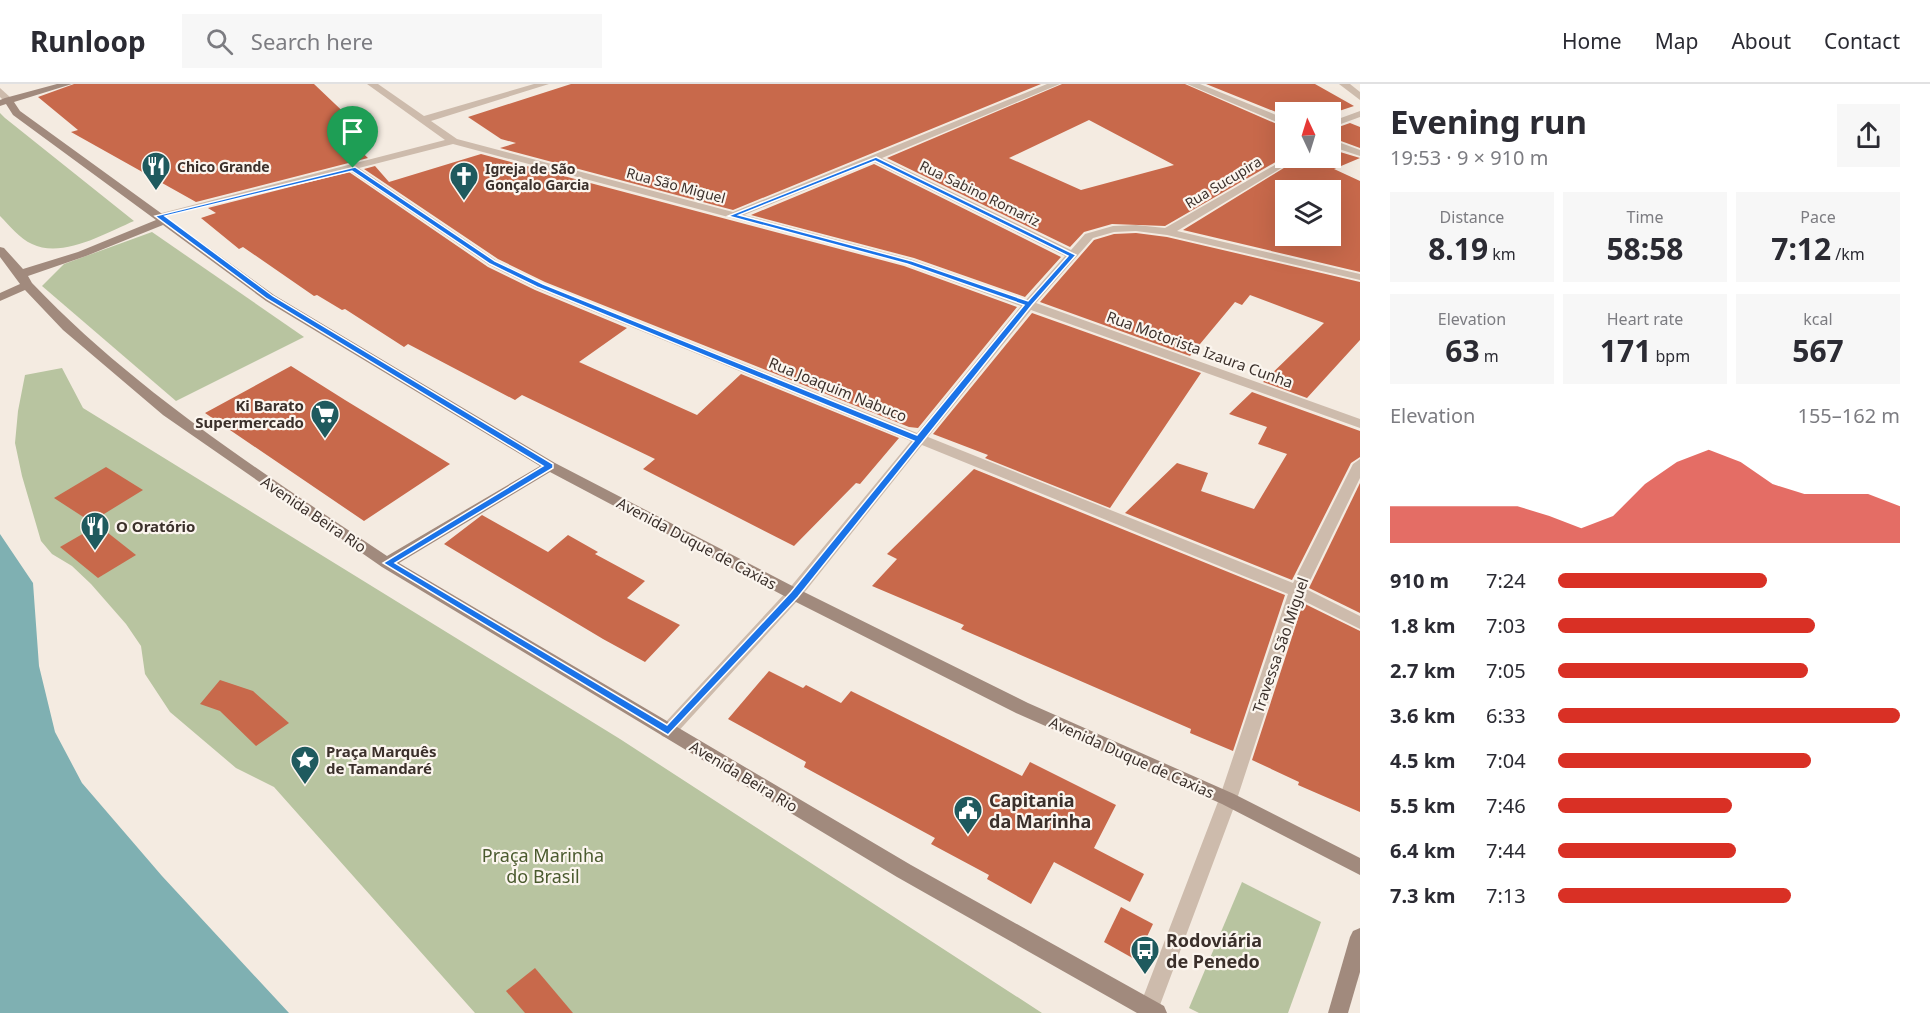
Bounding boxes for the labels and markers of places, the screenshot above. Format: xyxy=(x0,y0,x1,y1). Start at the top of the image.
pin xyxy=(327,106,378,168)
restaurant icon: Chico Grande xyxy=(140,150,172,192)
place label: Chico Grande xyxy=(177,157,270,176)
place label: Igreja de São Gonçalo Garcia xyxy=(485,159,589,194)
church icon: Igreja de São Gonçalo Garcia xyxy=(448,160,480,202)
place label: Ki Barato Supermercado xyxy=(195,395,304,432)
supermarket icon: Ki Barato Supermercado xyxy=(309,398,341,440)
restaurant icon: O Oratório xyxy=(79,510,111,552)
place label: O Oratório xyxy=(116,516,195,536)
place label: Praça Marquês de Tamandaré xyxy=(326,741,437,778)
place icon: Praça Marquês de Tamandaré xyxy=(289,744,321,786)
place label: Capitania da Marinha xyxy=(989,788,1091,833)
public building icon: Capitania da Marinha xyxy=(952,794,984,836)
place label: Rodoviária de Penedo xyxy=(1166,928,1262,973)
bus stop icon: Rodoviária de Penedo xyxy=(1129,934,1161,976)

